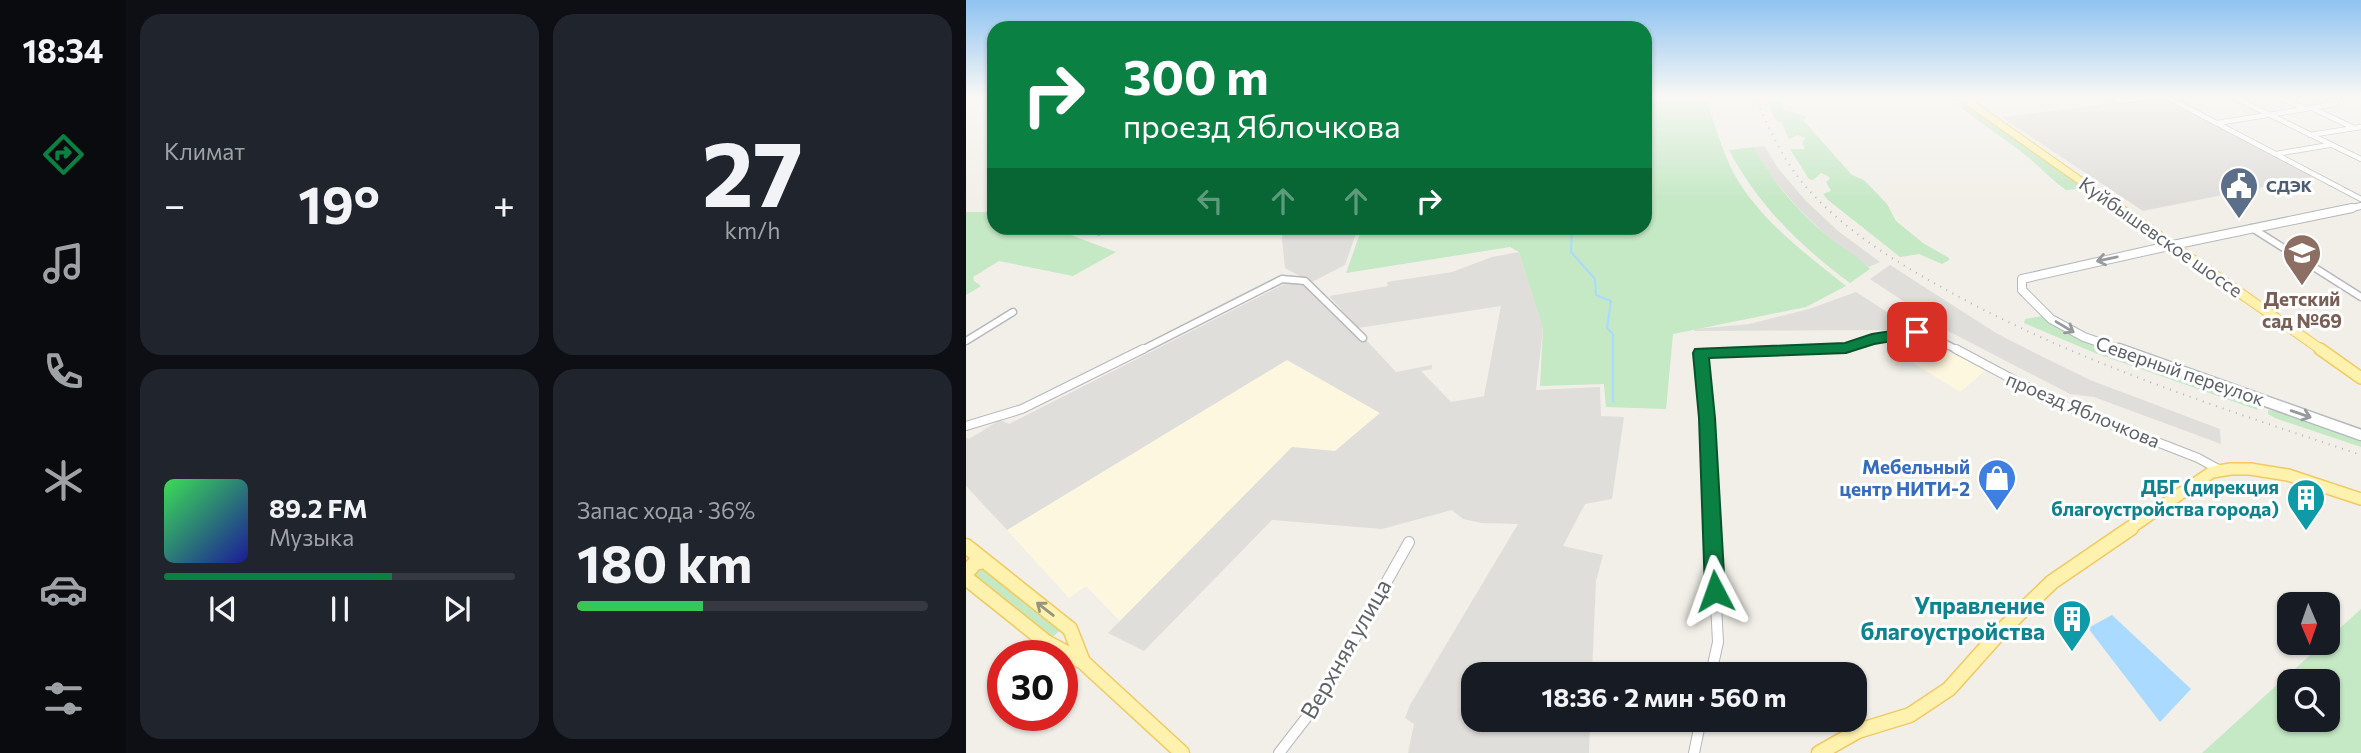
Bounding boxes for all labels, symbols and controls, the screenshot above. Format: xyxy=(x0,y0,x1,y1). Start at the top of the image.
text: 18:34 xyxy=(22,30,104,70)
text: 300 m xyxy=(1123,45,1269,105)
icon: right xyxy=(1008,49,1099,140)
text: проезд Яблочкова xyxy=(1123,105,1401,145)
text: 27 xyxy=(702,114,803,226)
icon: directions xyxy=(39,130,88,179)
text: Климат xyxy=(164,137,245,165)
public building icon: СДЭК xyxy=(2218,165,2260,220)
text: 19° xyxy=(298,171,380,235)
street label: Куйбышевское шоссе xyxy=(2075,172,2247,302)
place label: СДЭК xyxy=(2266,176,2312,195)
text: − xyxy=(164,180,186,227)
text: + xyxy=(493,180,515,227)
icon: left xyxy=(1191,182,1229,220)
icon: ahead xyxy=(1264,182,1302,220)
icon: ahead xyxy=(1337,182,1375,220)
icon: right xyxy=(1410,182,1448,220)
text: km/h xyxy=(725,216,780,244)
school or university icon: Детский сад №69 xyxy=(2281,232,2323,287)
icon: music xyxy=(39,239,88,288)
one-way arrow xyxy=(2096,252,2119,266)
place label: Детский сад №69 xyxy=(2262,287,2342,332)
pin xyxy=(1887,302,1947,362)
icon: arrive xyxy=(1898,313,1936,351)
one-way arrow xyxy=(2054,320,2074,334)
street label: Северный переулок xyxy=(2093,331,2267,410)
icon: phone xyxy=(39,347,88,396)
street label: проезд Яблочкова xyxy=(2003,367,2164,452)
one-way arrow xyxy=(2289,409,2311,421)
place label: Мебельный центр НИТИ-2 xyxy=(1840,455,1970,500)
icon: climate xyxy=(39,456,88,505)
shop icon: Мебельный центр НИТИ-2 xyxy=(1976,457,2018,512)
place label: ДБГ (дирекция благоустройства города) xyxy=(2051,475,2279,520)
building icon: ДБГ (дирекция благоустройства города) xyxy=(2285,477,2327,532)
text: 89.2 FM xyxy=(269,492,367,523)
text: Запас хода · 36% xyxy=(577,496,755,524)
text: Музыка xyxy=(269,523,354,551)
text: 180 km xyxy=(577,530,752,594)
position arrow xyxy=(1678,554,1752,628)
icon: car xyxy=(39,565,88,614)
street label: Верхняя улица xyxy=(1294,574,1396,723)
icon: previous xyxy=(204,590,242,628)
icon: pause xyxy=(321,590,359,628)
icon: next xyxy=(438,590,476,628)
place label: Управление благоустройства xyxy=(1860,591,2045,645)
north arrow xyxy=(2277,592,2340,654)
map controls xyxy=(2277,592,2340,732)
building icon: Управление благоустройства xyxy=(2051,598,2093,653)
one-way arrow xyxy=(1037,601,1055,616)
speed limit sign: 30 xyxy=(987,640,1078,731)
button: search xyxy=(2277,669,2340,732)
icon: filters xyxy=(39,674,88,723)
text: 18:36 · 2 мин · 560 m xyxy=(1542,681,1786,712)

